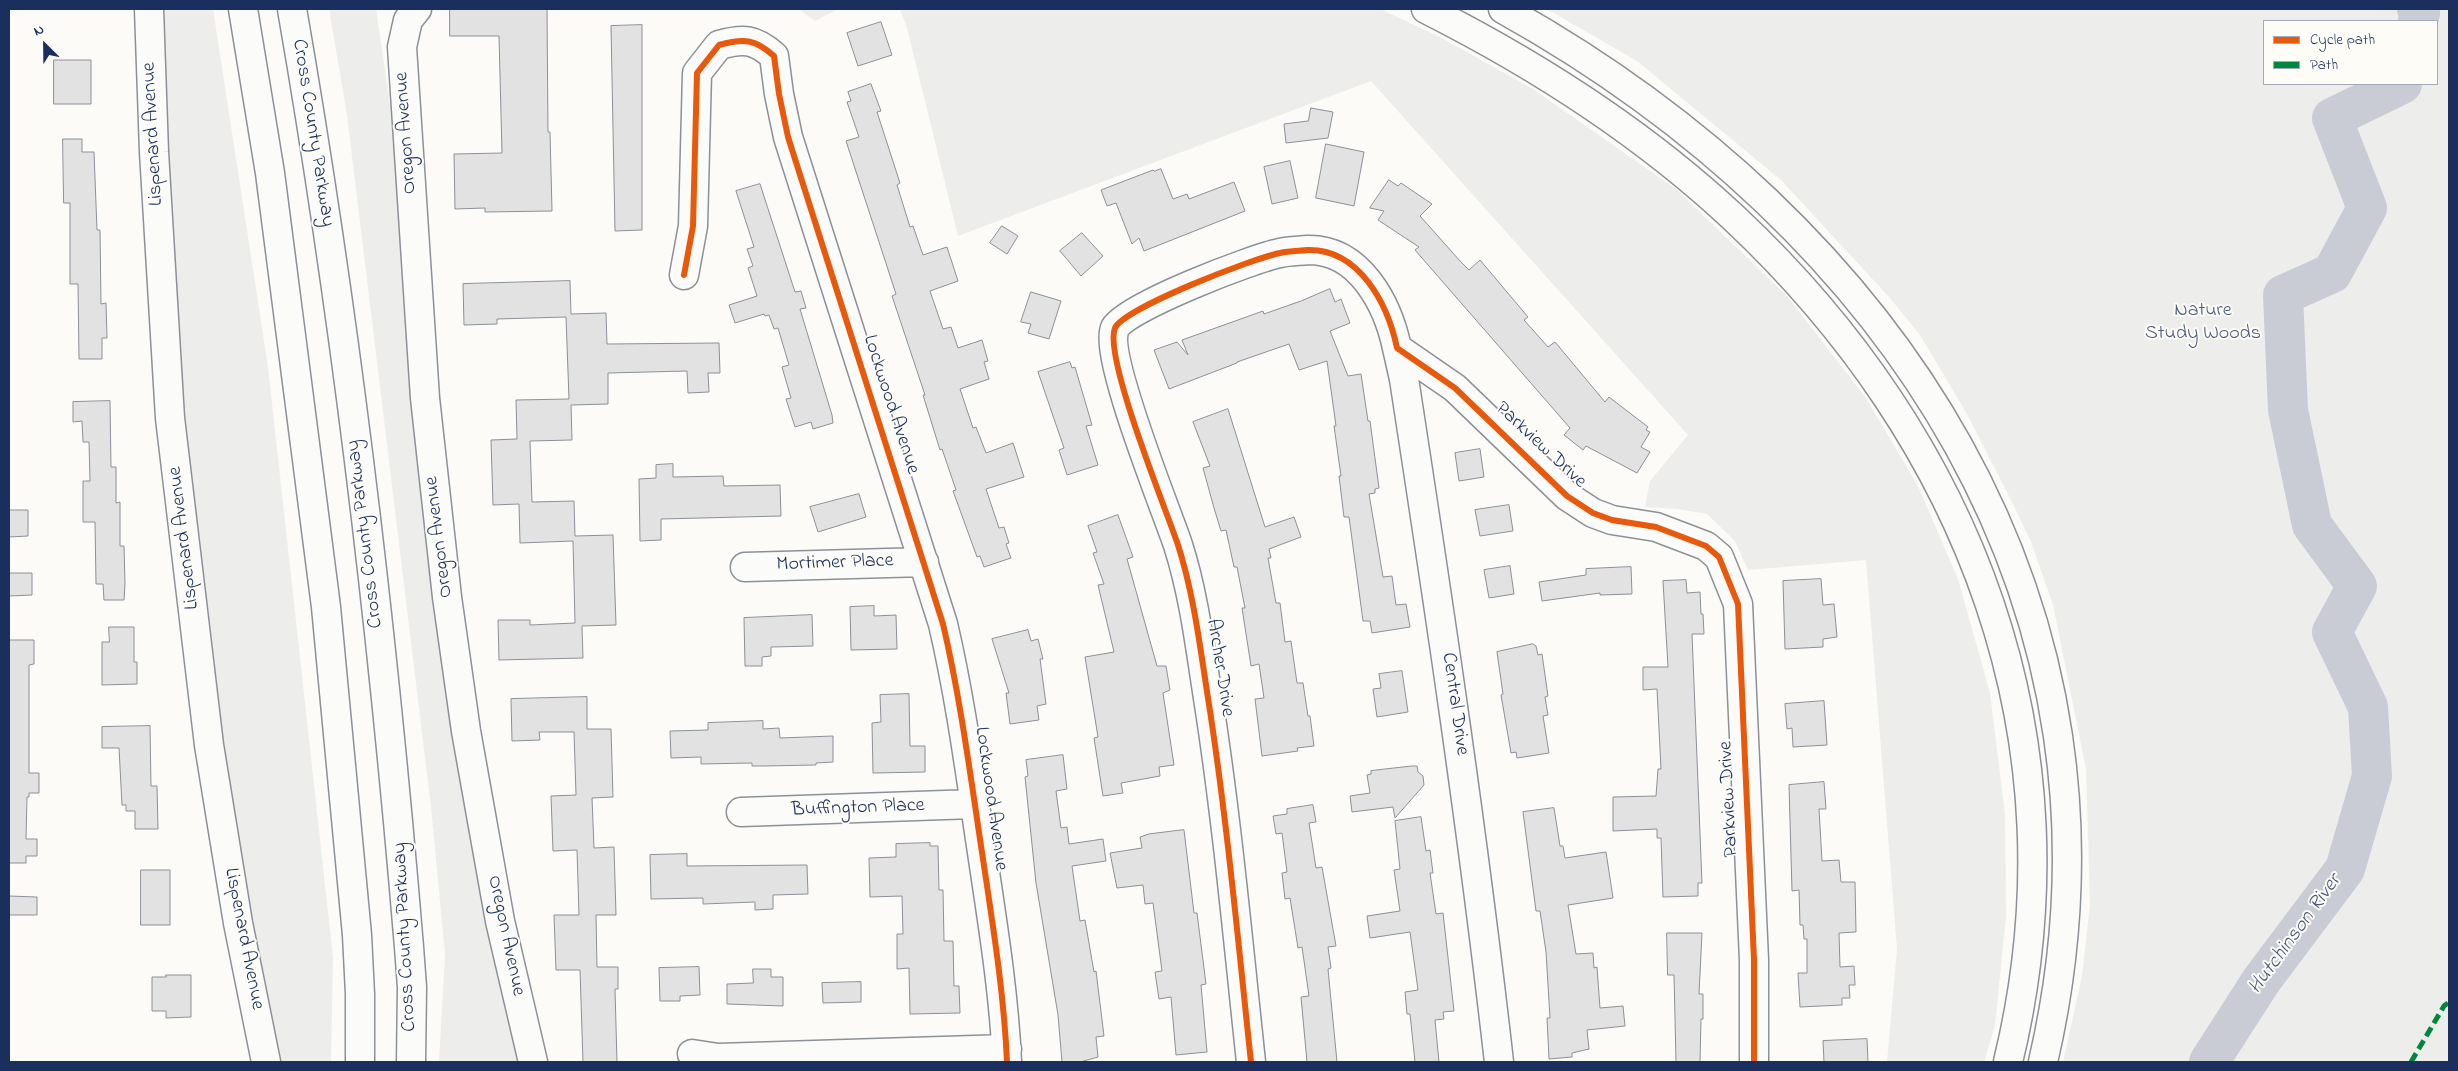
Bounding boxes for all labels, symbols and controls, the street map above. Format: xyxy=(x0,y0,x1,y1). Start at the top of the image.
text: N xyxy=(30,19,47,42)
north arrow xyxy=(20,20,70,70)
legend xyxy=(2263,20,2438,85)
text: Cycle path xyxy=(2310,29,2375,51)
street label: Cross County Parkway xyxy=(285,37,339,229)
text: Path xyxy=(2310,54,2338,76)
street label: Lispenard Avenue xyxy=(138,62,170,206)
street label: Oregon Avenue xyxy=(391,71,423,195)
park label: Nature Study Woods xyxy=(2145,300,2261,347)
street label: Lockwood Avenue xyxy=(856,332,924,478)
street label: Parkview Drive xyxy=(1489,398,1591,494)
street label: Cross County Parkway xyxy=(343,438,389,630)
street label: Lispenard Avenue xyxy=(164,465,206,611)
street label: Oregon Avenue xyxy=(421,475,459,599)
street label: Mortimer Place xyxy=(776,550,894,578)
street label: Archer Drive xyxy=(1199,617,1239,719)
street label: Central Drive xyxy=(1435,651,1473,757)
street label: Lockwood Avenue xyxy=(968,725,1012,873)
street label: Parkview Drive xyxy=(1715,740,1745,858)
street label: Buffington Place xyxy=(791,795,925,823)
street label: Cross County Parkway xyxy=(389,842,423,1032)
street label: Lispenard Avenue xyxy=(217,866,269,1012)
water label: Hutchinson River xyxy=(2244,870,2348,1000)
street label: Oregon Avenue xyxy=(481,874,529,998)

